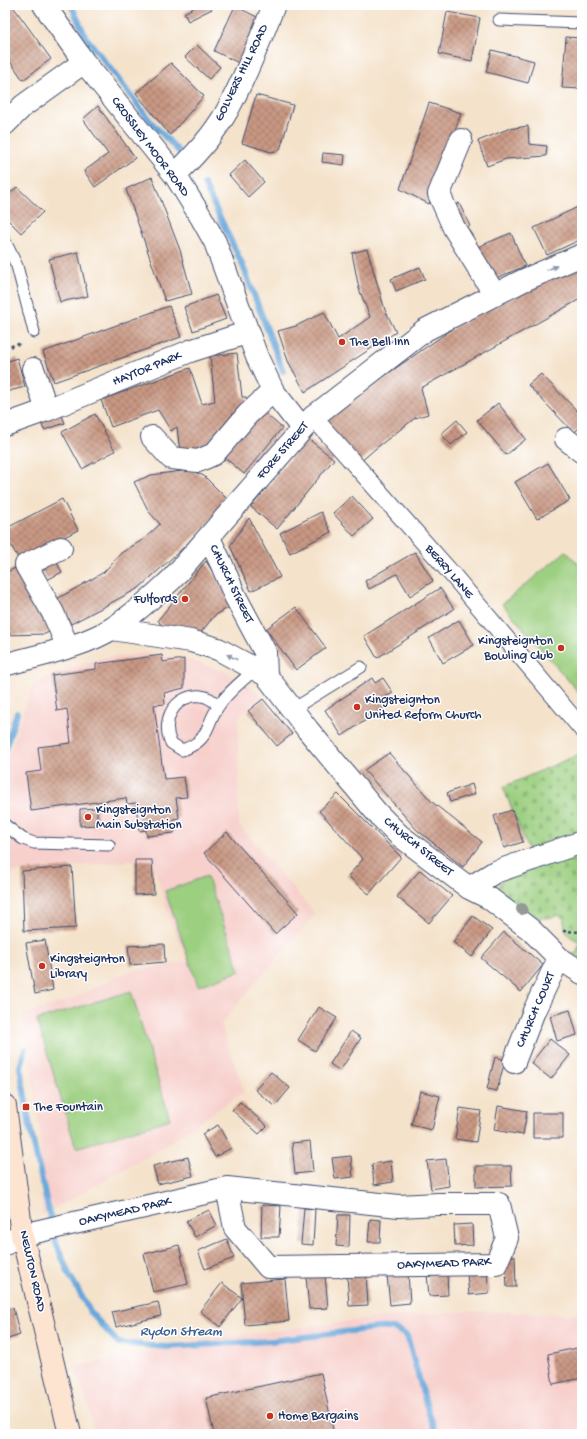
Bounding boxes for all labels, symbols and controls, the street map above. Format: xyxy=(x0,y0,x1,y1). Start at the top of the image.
street label: GOLVERS HILL ROAD xyxy=(212,22,272,124)
street label: CROSSLEY MOOR ROAD xyxy=(108,94,193,200)
one-way arrow xyxy=(547,265,558,271)
place label: The Bell Inn xyxy=(349,335,410,350)
marker: The Bell Inn xyxy=(337,337,347,347)
street label: HAYTOR PARK xyxy=(111,348,185,390)
street label: FORE STREET xyxy=(253,418,313,484)
street label: BERRY LANE xyxy=(421,541,477,603)
street label: CHURCH STREET xyxy=(206,542,257,627)
place label: Fulfords xyxy=(133,592,178,607)
marker: Fulfords xyxy=(180,594,190,604)
place label: Kingsteignton Bowling Club xyxy=(478,634,554,664)
marker: Kingsteignton Bowling Club xyxy=(556,643,566,653)
one-way arrow xyxy=(226,653,238,660)
place label: Kingsteignton United Reform Church xyxy=(365,693,482,723)
marker: Kingsteignton United Reform Church xyxy=(352,702,362,712)
place label: Kingsteignton Main Substation xyxy=(96,803,182,833)
marker: Kingsteignton Main Substation xyxy=(83,812,93,822)
street label: CHURCH STREET xyxy=(380,814,457,880)
place label: Kingsteignton Library xyxy=(50,952,126,982)
marker: Kingsteignton Library xyxy=(37,961,47,971)
street label: CHURCH COURT xyxy=(513,969,559,1050)
place label: The Fountain xyxy=(33,1100,104,1115)
marker: The Fountain xyxy=(21,1102,31,1112)
street label: OAKYMEAD PARK xyxy=(78,1194,174,1230)
street label: NEWTON ROAD xyxy=(15,1229,49,1314)
street label: OAKYMEAD PARK xyxy=(397,1255,493,1273)
water label: Rydon Stream xyxy=(140,1324,222,1341)
place label: Home Bargains xyxy=(278,1409,359,1424)
marker: Home Bargains xyxy=(265,1411,275,1421)

